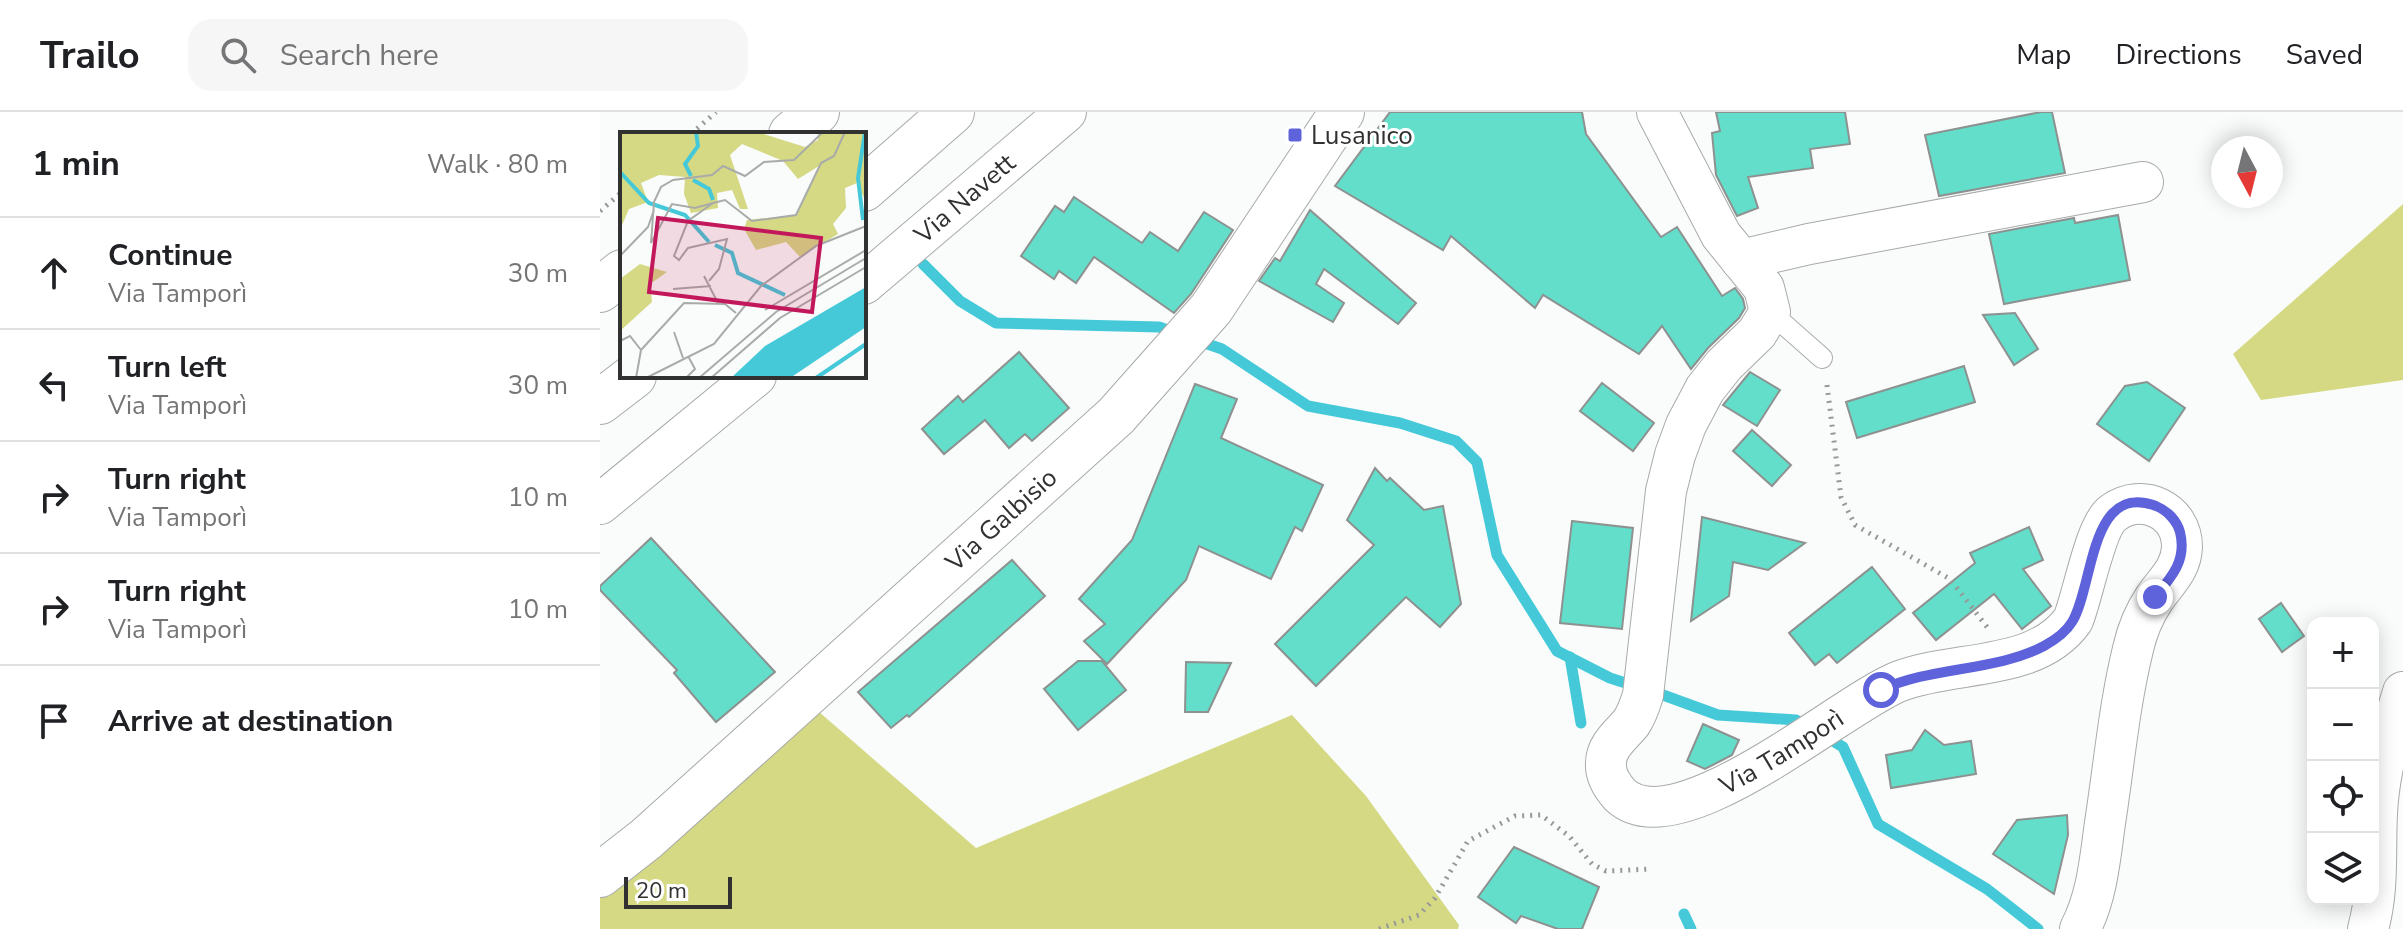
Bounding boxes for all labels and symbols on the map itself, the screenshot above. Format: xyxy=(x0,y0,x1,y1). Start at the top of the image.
place label: Lusanico xyxy=(1311,118,1413,153)
marker: Lusanico xyxy=(1286,126,1304,144)
inset map xyxy=(620,132,866,378)
north arrow xyxy=(2211,136,2283,208)
street label: Via Navett xyxy=(906,145,1023,252)
street label: Via Galbisio xyxy=(937,460,1064,580)
route end xyxy=(2137,579,2173,615)
route start xyxy=(1863,672,1899,708)
street label: Via Tamporì xyxy=(1713,701,1850,803)
scale bar xyxy=(624,873,732,909)

